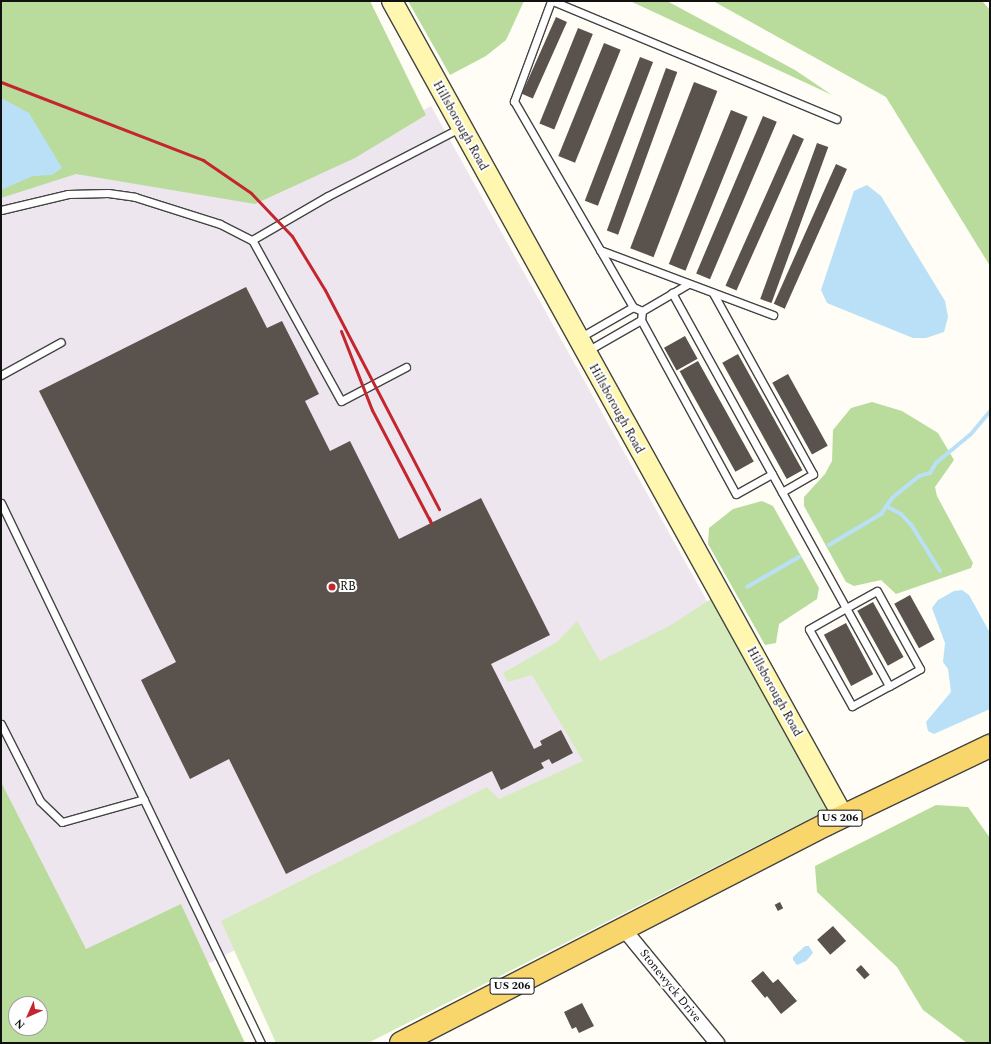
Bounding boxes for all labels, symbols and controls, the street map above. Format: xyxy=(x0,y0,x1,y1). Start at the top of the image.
street label: Hillsborough Road xyxy=(429,79,491,173)
street label: Hillsborough Road xyxy=(585,362,647,456)
place label: RB xyxy=(340,580,356,594)
marker: RB xyxy=(327,582,337,592)
street label: Hillsborough Road xyxy=(743,645,805,739)
road number: US 206 xyxy=(817,809,863,827)
street label: Stonewyck Drive xyxy=(636,947,704,1025)
road number: US 206 xyxy=(489,977,535,995)
north arrow xyxy=(8,996,48,1036)
text: N xyxy=(11,1015,29,1033)

